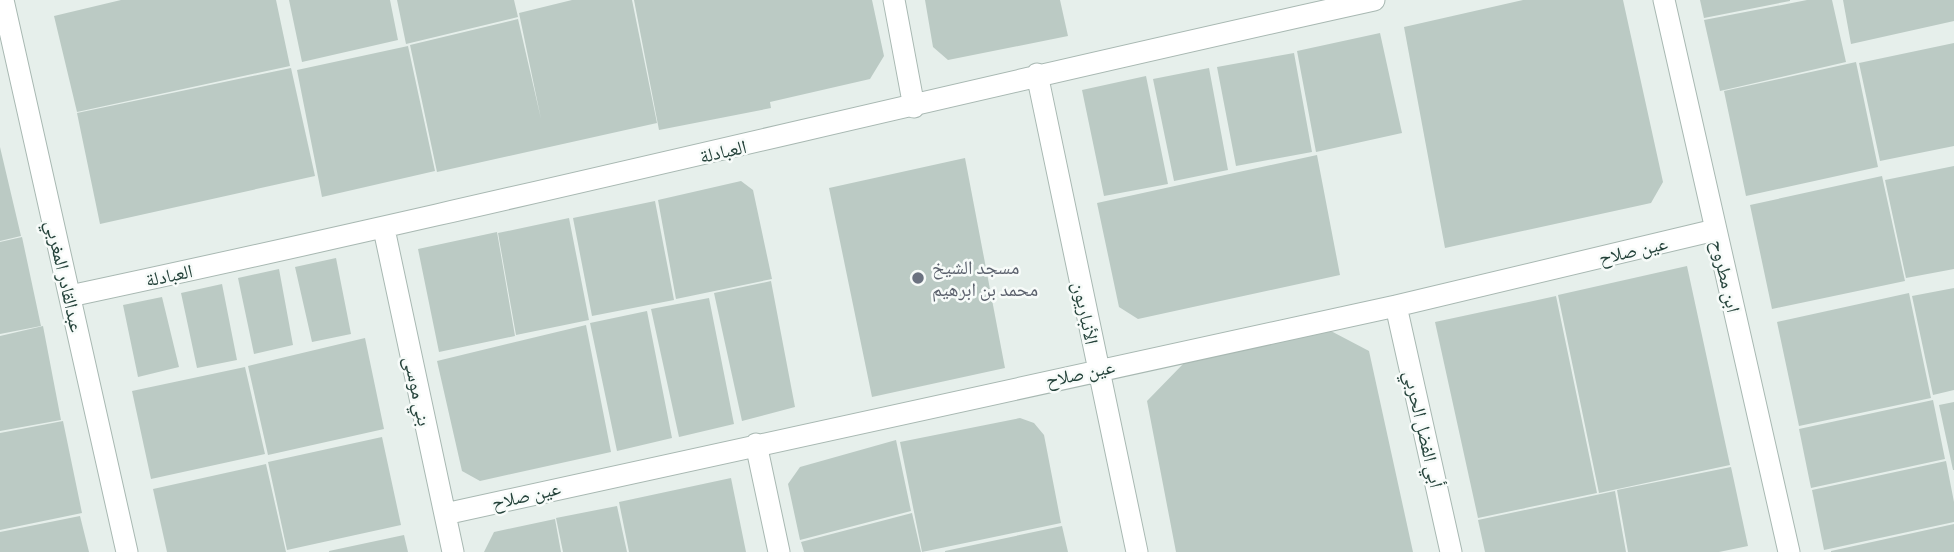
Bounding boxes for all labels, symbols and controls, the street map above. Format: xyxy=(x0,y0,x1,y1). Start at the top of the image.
street label: العبادلة xyxy=(697,133,749,169)
street label: عبدالقادر المغربي xyxy=(37,217,91,336)
street label: عين صلاح xyxy=(1596,229,1670,271)
street label: ابن مطروح xyxy=(1705,237,1747,315)
place label: مسجد الشيخ محمد بن ابرهيم xyxy=(932,254,1038,302)
street label: العبادلة xyxy=(143,257,195,293)
marker: مسجد الشيخ محمد بن ابرهيم xyxy=(910,270,926,286)
street label: الأنباريون xyxy=(1067,279,1105,347)
street label: عين صلاح xyxy=(1043,353,1117,393)
street label: بني موسى xyxy=(395,354,438,429)
street label: أبي الفضل الحربي xyxy=(1395,368,1450,491)
street label: عين صلاح xyxy=(489,474,563,516)

